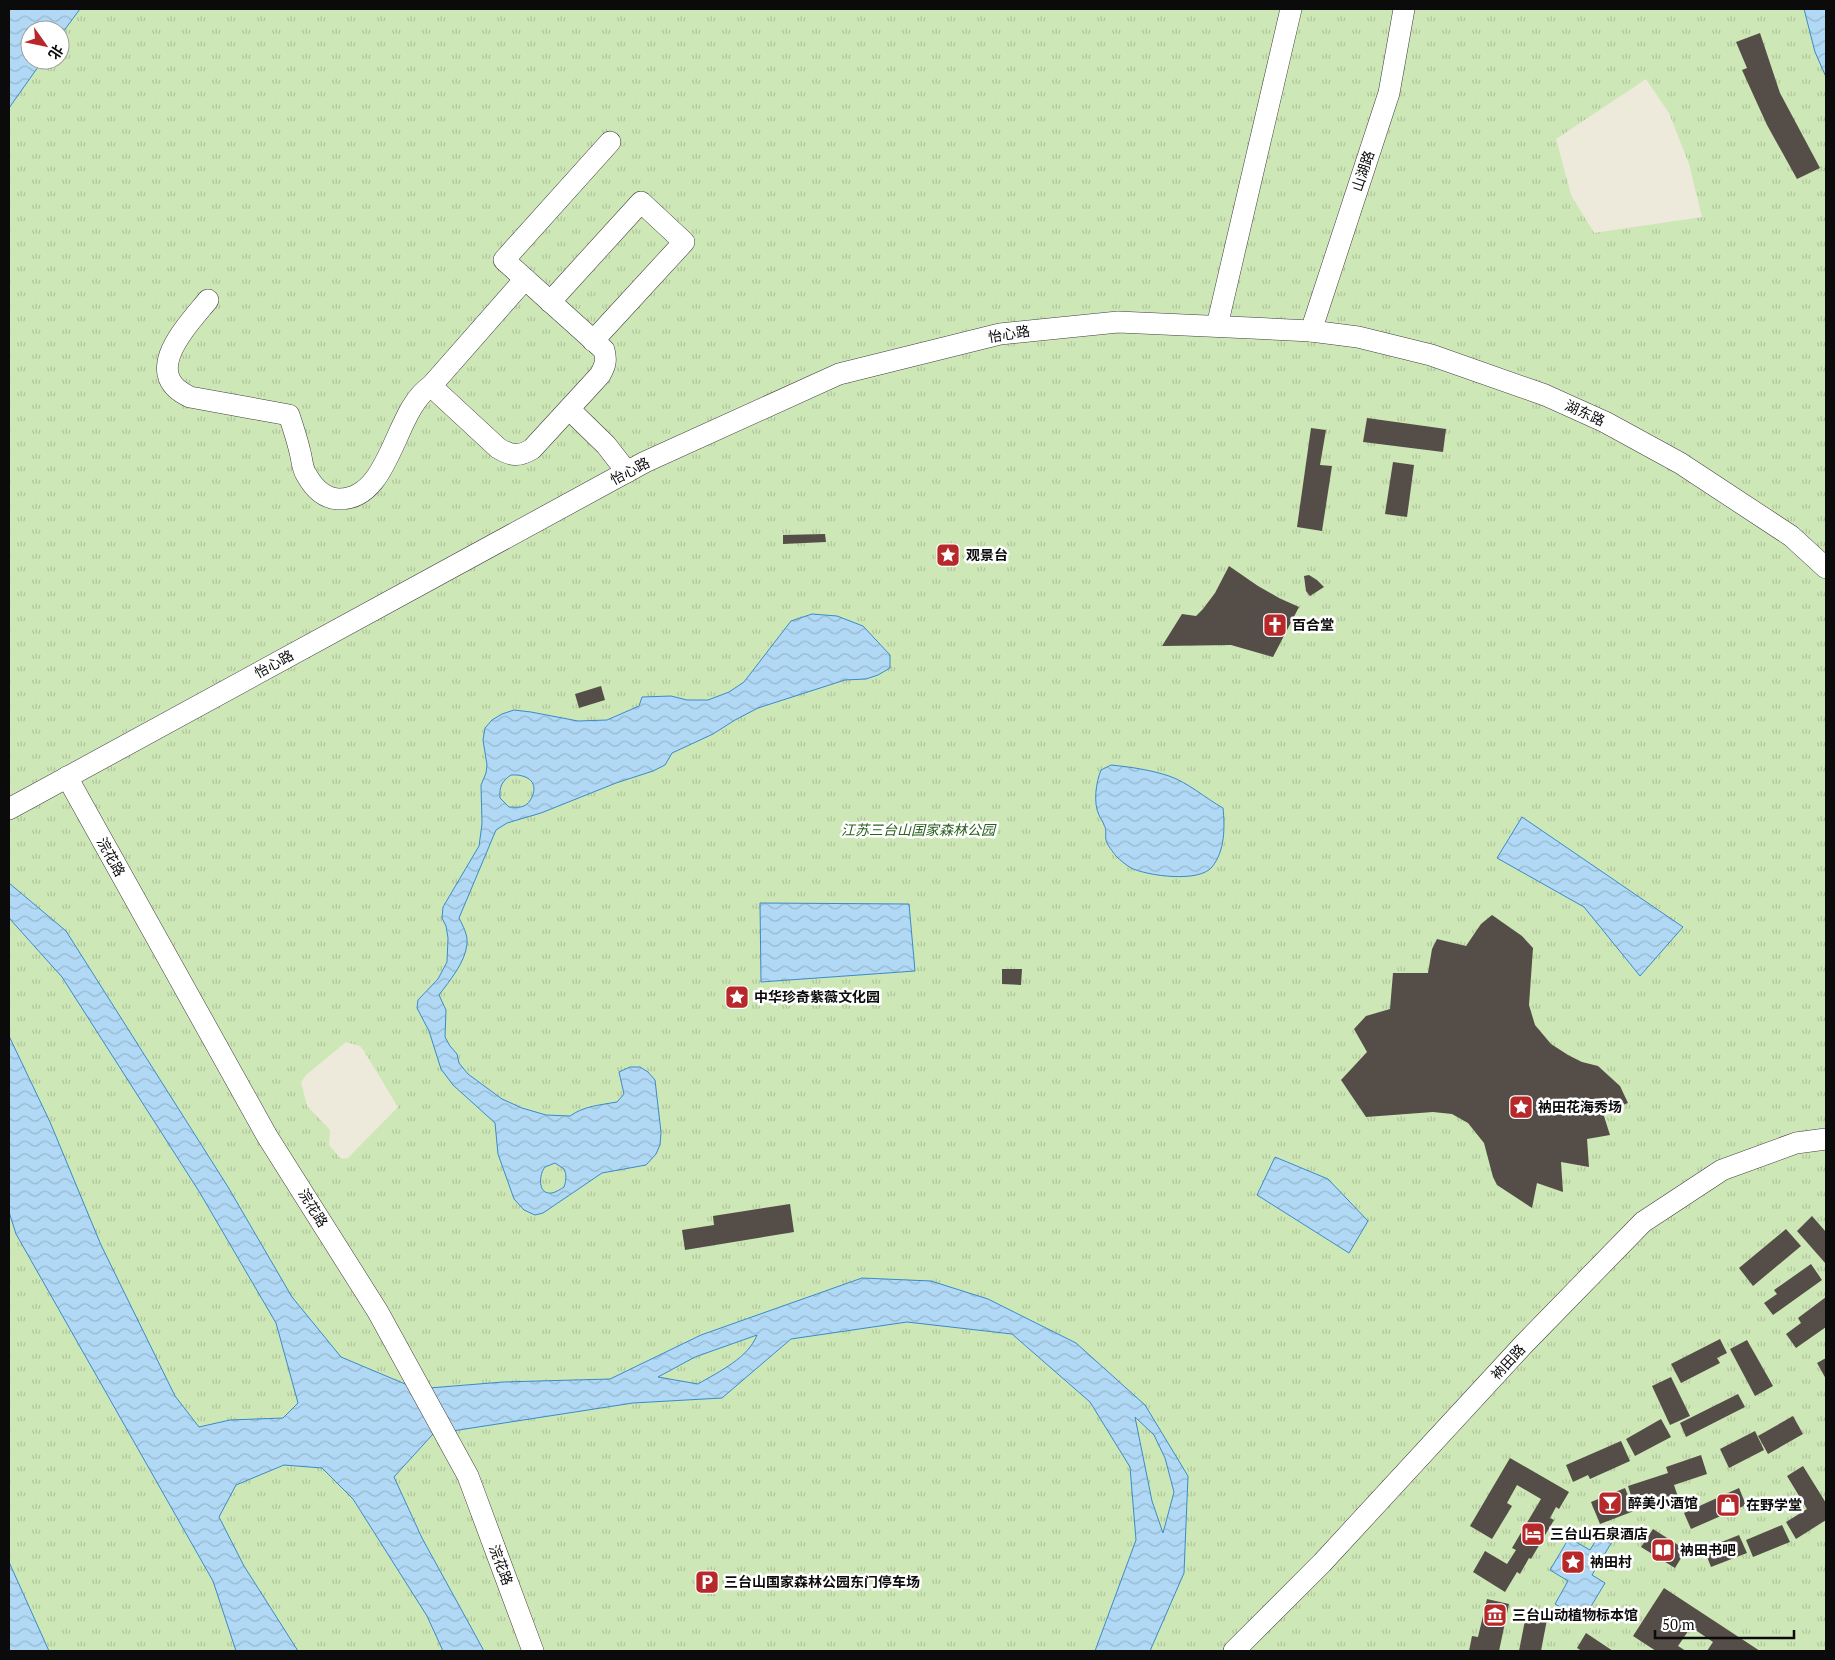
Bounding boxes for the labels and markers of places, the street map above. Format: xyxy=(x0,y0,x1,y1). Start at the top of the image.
place icon: 观景台 xyxy=(935,542,961,568)
place label: 观景台 xyxy=(966,545,1008,564)
church icon: 百合堂 xyxy=(1262,612,1288,638)
place label: 百合堂 xyxy=(1292,615,1334,634)
place icon: 中华珍奇紫薇文化园 xyxy=(724,984,750,1010)
place label: 中华珍奇紫薇文化园 xyxy=(754,987,880,1006)
place icon: 衲田花海秀场 xyxy=(1508,1094,1534,1120)
place label: 衲田花海秀场 xyxy=(1538,1097,1622,1116)
bar icon: 醉美小酒馆 xyxy=(1597,1490,1623,1516)
shop icon: 在野学堂 xyxy=(1715,1492,1741,1518)
place label: 醉美小酒馆 xyxy=(1628,1493,1698,1512)
place label: 在野学堂 xyxy=(1746,1495,1802,1514)
hotel icon: 三台山石泉酒店 xyxy=(1520,1521,1546,1547)
place label: 三台山石泉酒店 xyxy=(1550,1524,1648,1543)
library icon: 衲田书吧 xyxy=(1650,1537,1676,1563)
place label: 衲田书吧 xyxy=(1680,1540,1736,1559)
place icon: 衲田村 xyxy=(1560,1549,1586,1575)
place label: 衲田村 xyxy=(1590,1552,1632,1571)
parking icon: 三台山国家森林公园东门停车场 xyxy=(694,1569,720,1595)
place label: 三台山国家森林公园东门停车场 xyxy=(724,1572,920,1591)
museum icon: 三台山动植物标本馆 xyxy=(1482,1602,1508,1628)
place label: 三台山动植物标本馆 xyxy=(1512,1605,1638,1624)

